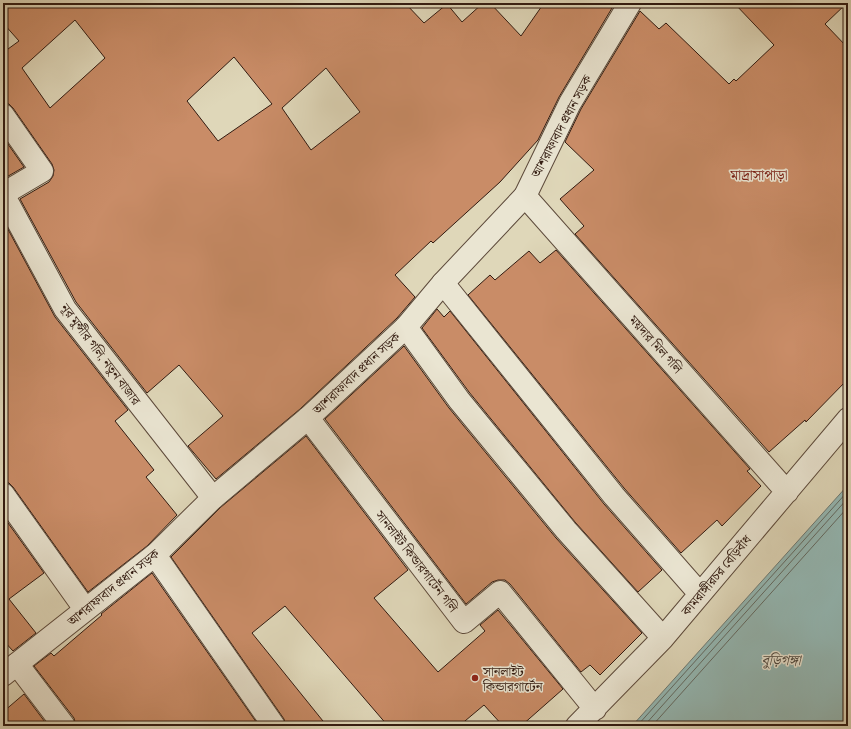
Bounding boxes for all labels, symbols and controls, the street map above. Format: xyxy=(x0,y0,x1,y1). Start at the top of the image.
street label: আশরাফাবাদ প্রধান সড়ক xyxy=(528,72,595,181)
district label: মাদ্রাসাপাড়া xyxy=(730,167,787,184)
street label: নূর মুন্সীর গলি, নতুন বাজার xyxy=(57,300,144,409)
street label: ময়দার মিল গলি xyxy=(625,312,686,377)
street label: আশরাফাবাদ প্রধান সড়ক xyxy=(309,329,404,418)
street label: সানলাইট কিন্ডারগার্টেন গলি xyxy=(372,507,462,616)
street label: কামরাঙ্গীরচর বেড়িবাঁধ xyxy=(678,531,755,619)
street label: আশরাফাবাদ প্রধান সড়ক xyxy=(64,545,163,630)
water label: বুড়িগঙ্গা xyxy=(762,652,803,670)
place label: সানলাইট কিন্ডারগার্টেন xyxy=(482,664,544,694)
marker: সানলাইট কিন্ডারগার্টেন xyxy=(470,673,480,683)

